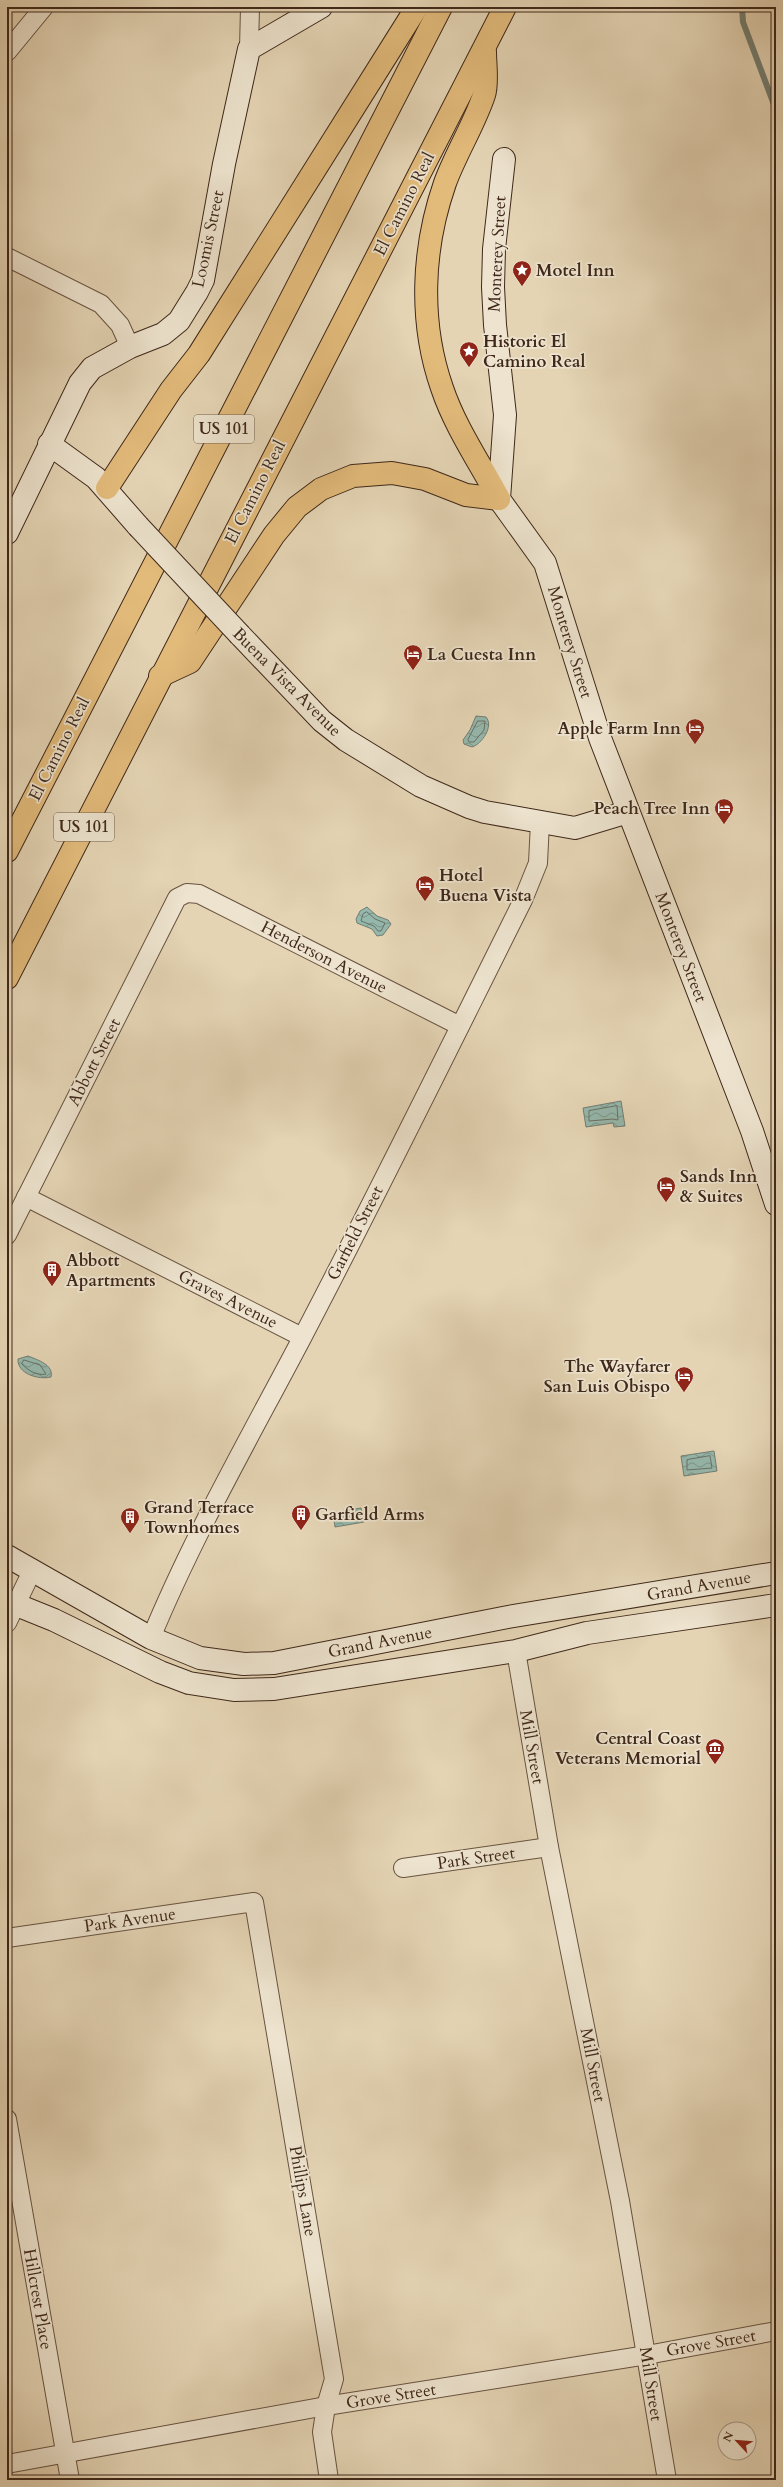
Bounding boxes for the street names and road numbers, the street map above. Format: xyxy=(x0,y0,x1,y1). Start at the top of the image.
street label: El Camino Real xyxy=(368,148,440,260)
street label: Loomis Street xyxy=(186,188,230,290)
street label: Monterey Street xyxy=(482,195,512,313)
road number: US 101 xyxy=(194,415,254,443)
street label: El Camino Real xyxy=(219,436,291,548)
street label: Monterey Street xyxy=(542,583,598,702)
street label: Buena Vista Avenue xyxy=(227,622,347,742)
street label: El Camino Real xyxy=(23,693,95,805)
road number: US 101 xyxy=(54,813,114,841)
street label: Monterey Street xyxy=(649,889,713,1006)
street label: Henderson Avenue xyxy=(257,915,391,999)
street label: Abbott Street xyxy=(62,1014,126,1110)
street label: Garfield Street xyxy=(321,1181,389,1284)
street label: Graves Avenue xyxy=(174,1264,282,1334)
street label: Grand Avenue xyxy=(645,1566,753,1606)
street label: Grand Avenue xyxy=(326,1621,434,1663)
street label: Mill Street xyxy=(514,1708,550,1787)
street label: Park Street xyxy=(436,1841,517,1875)
street label: Park Avenue xyxy=(83,1902,177,1938)
street label: Mill Street xyxy=(575,2026,612,2105)
street label: Phillips Lane xyxy=(284,2144,322,2238)
street label: Hillcrest Place xyxy=(18,2247,58,2351)
street label: Grove Street xyxy=(664,2324,758,2362)
street label: Mill Street xyxy=(634,2345,668,2423)
street label: Grove Street xyxy=(344,2377,438,2414)

